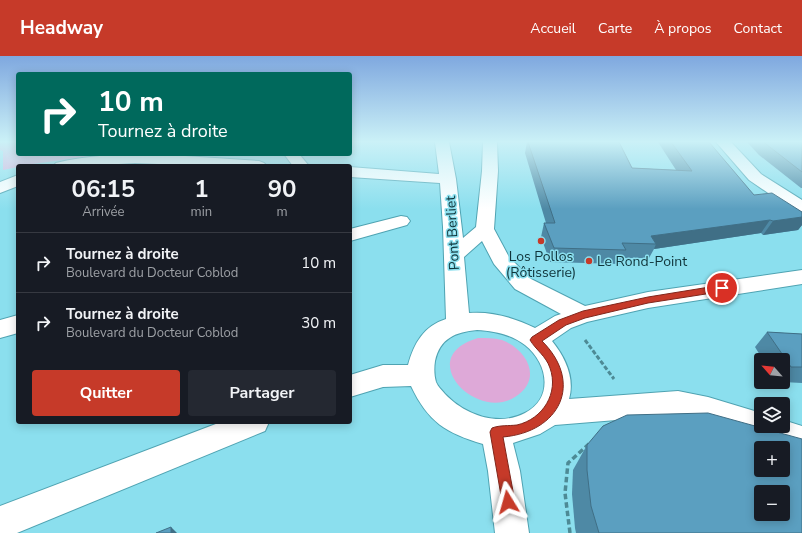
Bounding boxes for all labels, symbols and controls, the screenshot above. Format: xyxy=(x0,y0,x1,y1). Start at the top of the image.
text: Headway xyxy=(20,15,103,41)
text: Accueil xyxy=(530,19,576,38)
text: Carte xyxy=(598,19,632,38)
text: À propos xyxy=(654,19,712,38)
text: Contact xyxy=(734,19,782,38)
text: 10 m xyxy=(98,83,164,121)
icon: right xyxy=(32,88,84,140)
text: Tournez à droite xyxy=(98,119,228,143)
text: 06:15 xyxy=(72,173,135,205)
text: 1 xyxy=(194,173,209,205)
text: 90 xyxy=(268,173,296,205)
street label: Pont Berliet xyxy=(441,195,464,271)
text: Arrivée xyxy=(82,203,124,221)
text: min xyxy=(191,203,212,221)
text: m xyxy=(276,203,288,221)
marker: Los Pollos (Rôtisserie) xyxy=(536,236,546,246)
text: Tournez à droite xyxy=(66,244,179,264)
place label: Los Pollos (Rôtisserie) xyxy=(506,247,576,282)
icon: right xyxy=(32,252,54,274)
place label: Le Rond-Point xyxy=(597,252,687,271)
text: 10 m xyxy=(301,253,336,273)
marker: Le Rond-Point xyxy=(584,256,594,266)
text: Boulevard du Docteur Coblod xyxy=(66,264,238,282)
pin xyxy=(705,271,739,305)
icon: arrive xyxy=(711,277,733,299)
text: Tournez à droite xyxy=(66,304,179,324)
icon: right xyxy=(32,312,54,334)
text: 30 m xyxy=(301,313,336,333)
text: Boulevard du Docteur Coblod xyxy=(66,324,238,342)
north arrow xyxy=(754,353,790,389)
map controls xyxy=(754,353,790,521)
button: Quitter xyxy=(32,370,180,416)
button: Partager xyxy=(188,370,336,416)
button: layers xyxy=(754,397,790,433)
button: + xyxy=(754,441,790,477)
position arrow xyxy=(487,481,529,523)
button: − xyxy=(754,485,790,521)

